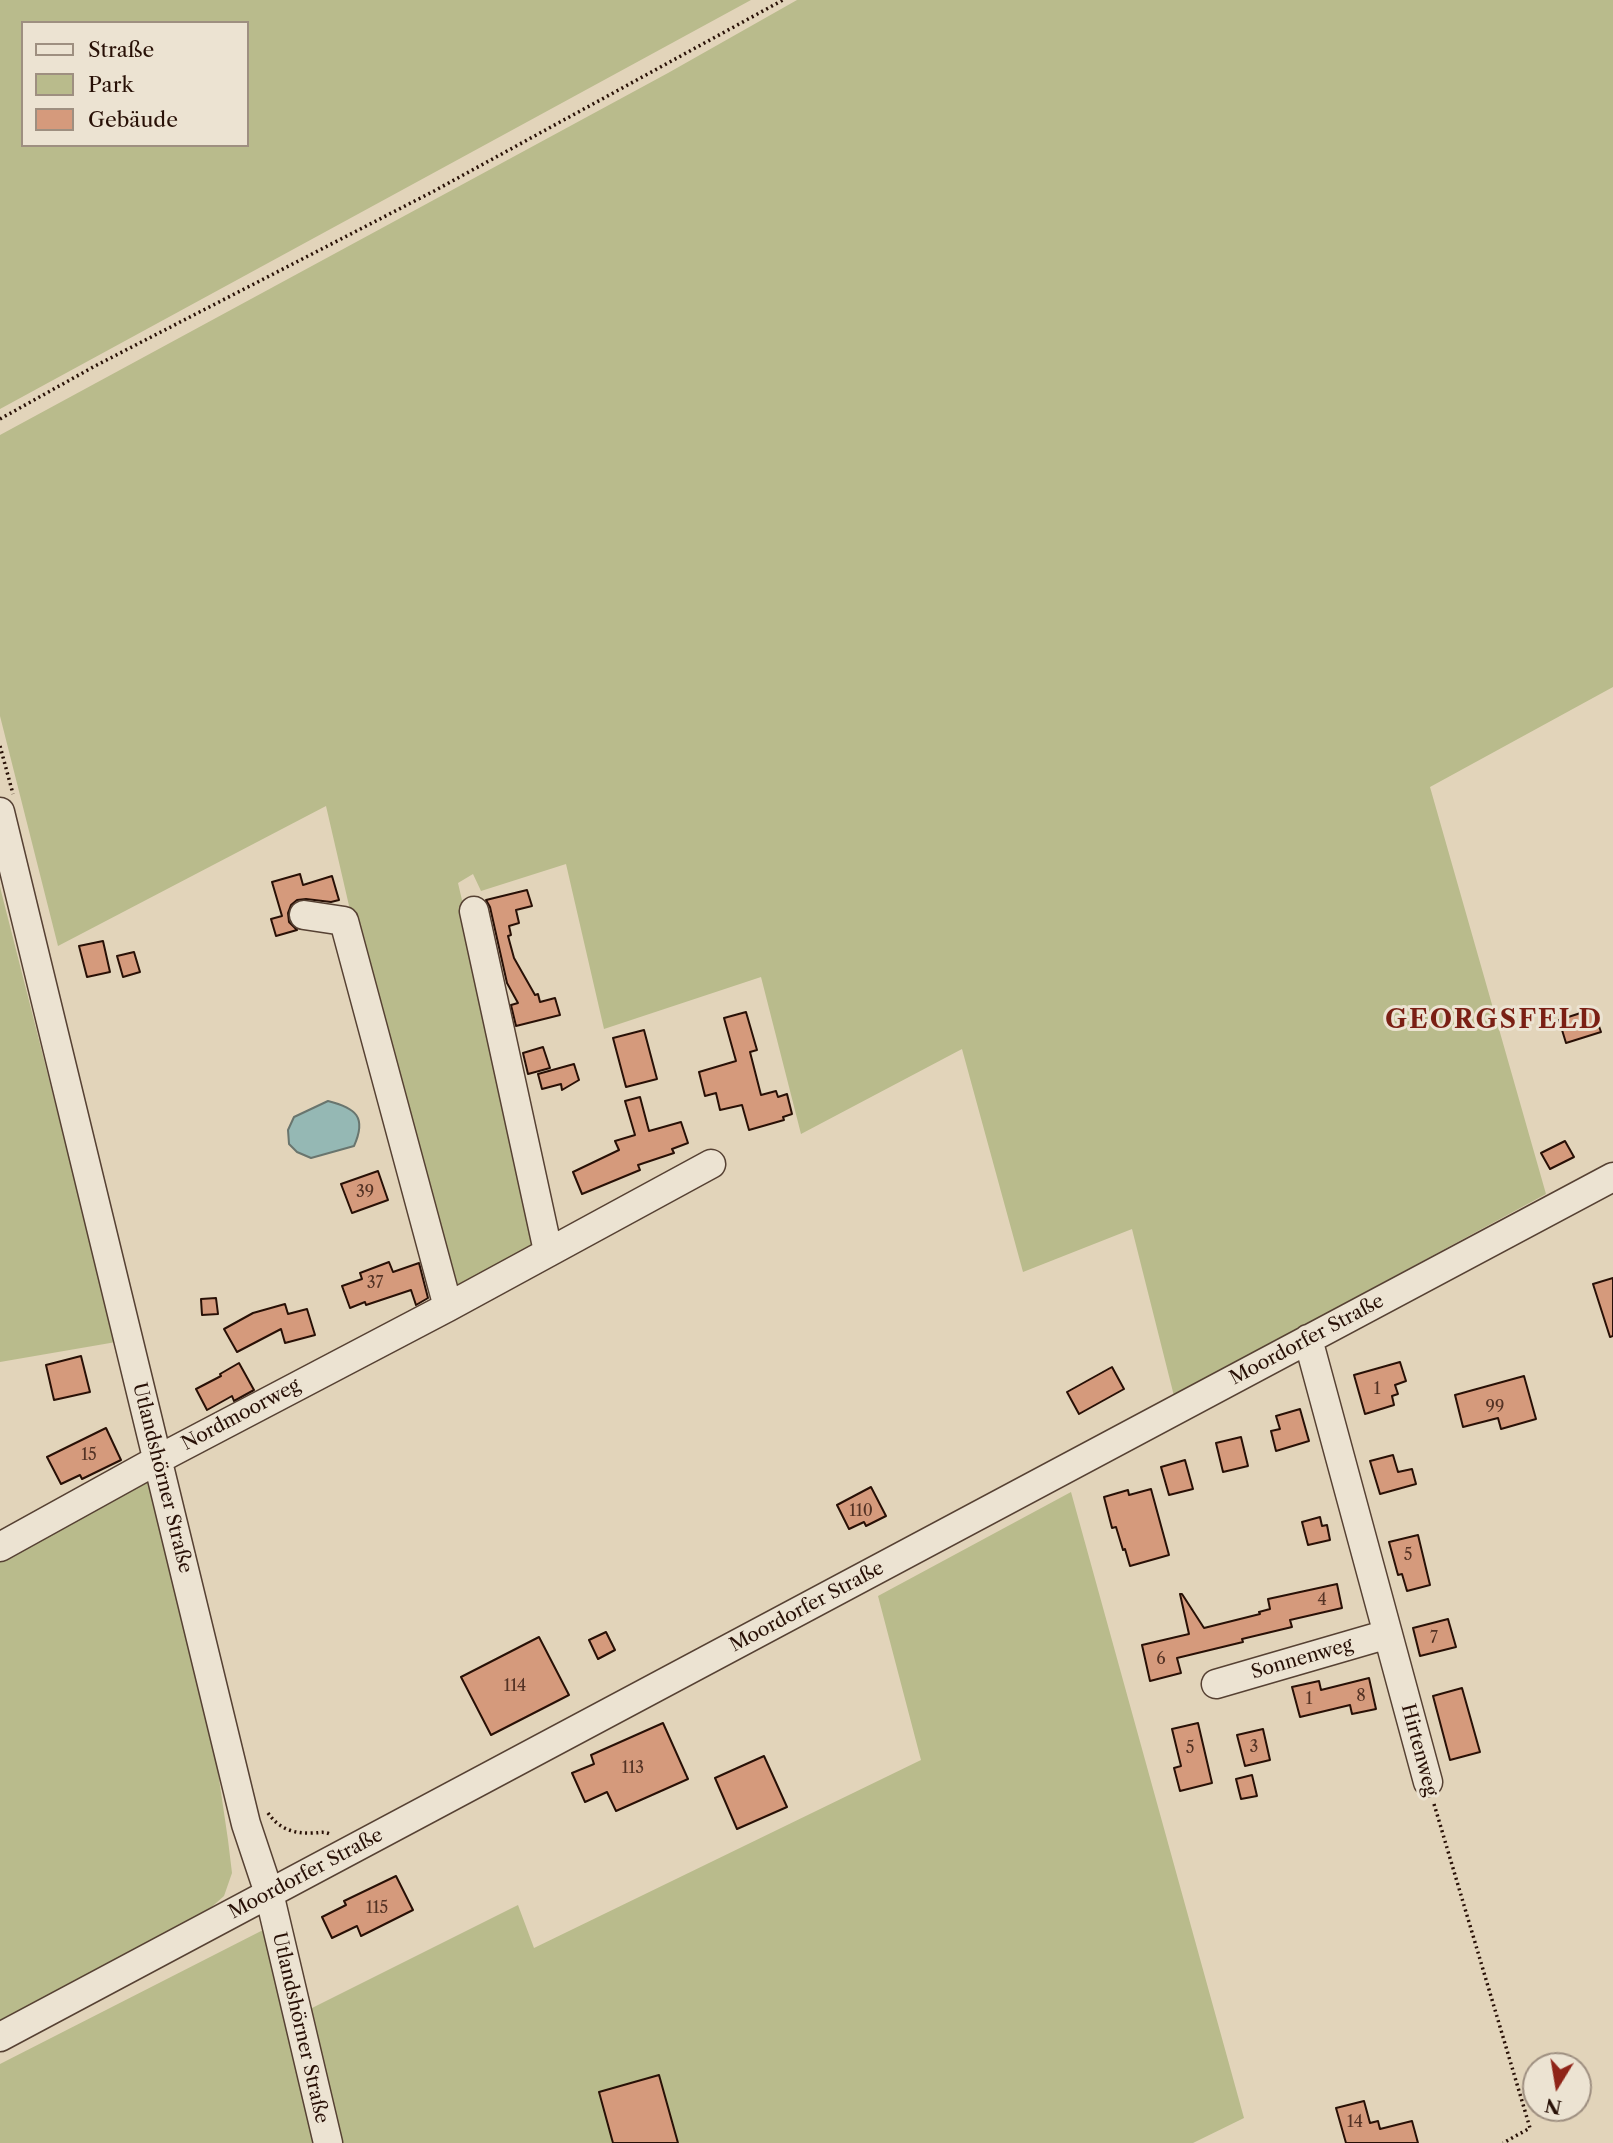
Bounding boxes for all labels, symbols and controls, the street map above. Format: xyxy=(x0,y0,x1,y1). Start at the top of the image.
legend xyxy=(21,21,248,147)
text: Straße xyxy=(88,37,154,62)
text: Park xyxy=(88,72,134,97)
text: Gebäude xyxy=(88,107,178,132)
district label: GEORGSFELD xyxy=(1386,1004,1602,1036)
house number: 39 xyxy=(356,1182,374,1202)
house number: 37 xyxy=(367,1273,383,1293)
street label: Moordorfer Straße xyxy=(1226,1290,1388,1390)
street label: Nordmoorweg xyxy=(178,1374,304,1456)
house number: 1 xyxy=(1374,1379,1380,1399)
street label: Utlandshörner Straße xyxy=(127,1380,197,1576)
house number: 99 xyxy=(1486,1397,1504,1417)
house number: 15 xyxy=(81,1445,97,1465)
house number: 110 xyxy=(849,1501,873,1521)
house number: 5 xyxy=(1404,1545,1412,1565)
street label: Moordorfer Straße xyxy=(726,1557,888,1657)
house number: 4 xyxy=(1317,1590,1327,1610)
house number: 7 xyxy=(1430,1628,1438,1648)
street label: Sonnenweg xyxy=(1249,1634,1355,1684)
house number: 6 xyxy=(1156,1649,1166,1669)
house number: 114 xyxy=(504,1676,526,1696)
house number: 8 xyxy=(1356,1686,1366,1706)
house number: 1 xyxy=(1306,1689,1312,1709)
street label: Hirtenweg xyxy=(1396,1701,1442,1799)
house number: 3 xyxy=(1250,1737,1258,1757)
house number: 5 xyxy=(1186,1738,1194,1758)
house number: 113 xyxy=(622,1758,644,1778)
street label: Moordorfer Straße xyxy=(225,1824,387,1924)
house number: 115 xyxy=(366,1898,388,1918)
street label: Utlandshörner Straße xyxy=(267,1930,333,2126)
north arrow xyxy=(1522,2052,1592,2122)
text: N xyxy=(1543,2093,1564,2119)
house number: 14 xyxy=(1347,2112,1363,2132)

